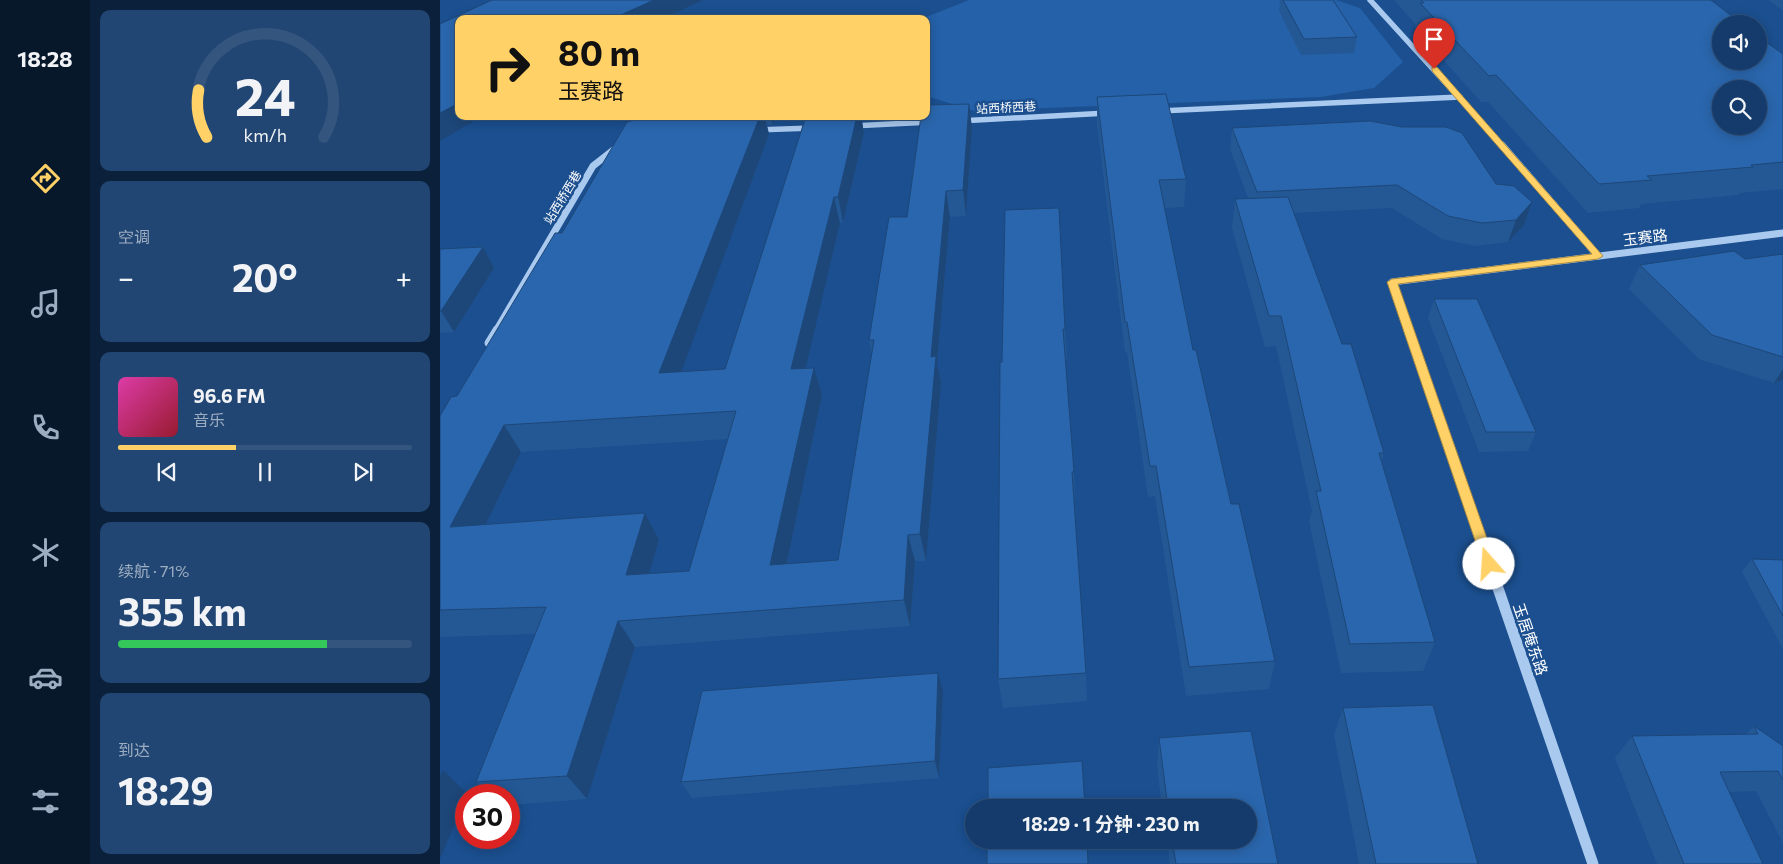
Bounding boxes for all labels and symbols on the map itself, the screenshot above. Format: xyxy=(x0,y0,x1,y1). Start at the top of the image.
pin xyxy=(1413,18,1455,69)
street label: 站西桥西巷 xyxy=(976,98,1036,116)
street label: 站西桥西巷 xyxy=(541,168,583,226)
street label: 玉赛路 xyxy=(1622,225,1668,249)
position arrow xyxy=(1462,537,1514,589)
street label: 玉居庵东路 xyxy=(1510,601,1552,677)
speed limit sign: 30 xyxy=(455,784,520,849)

